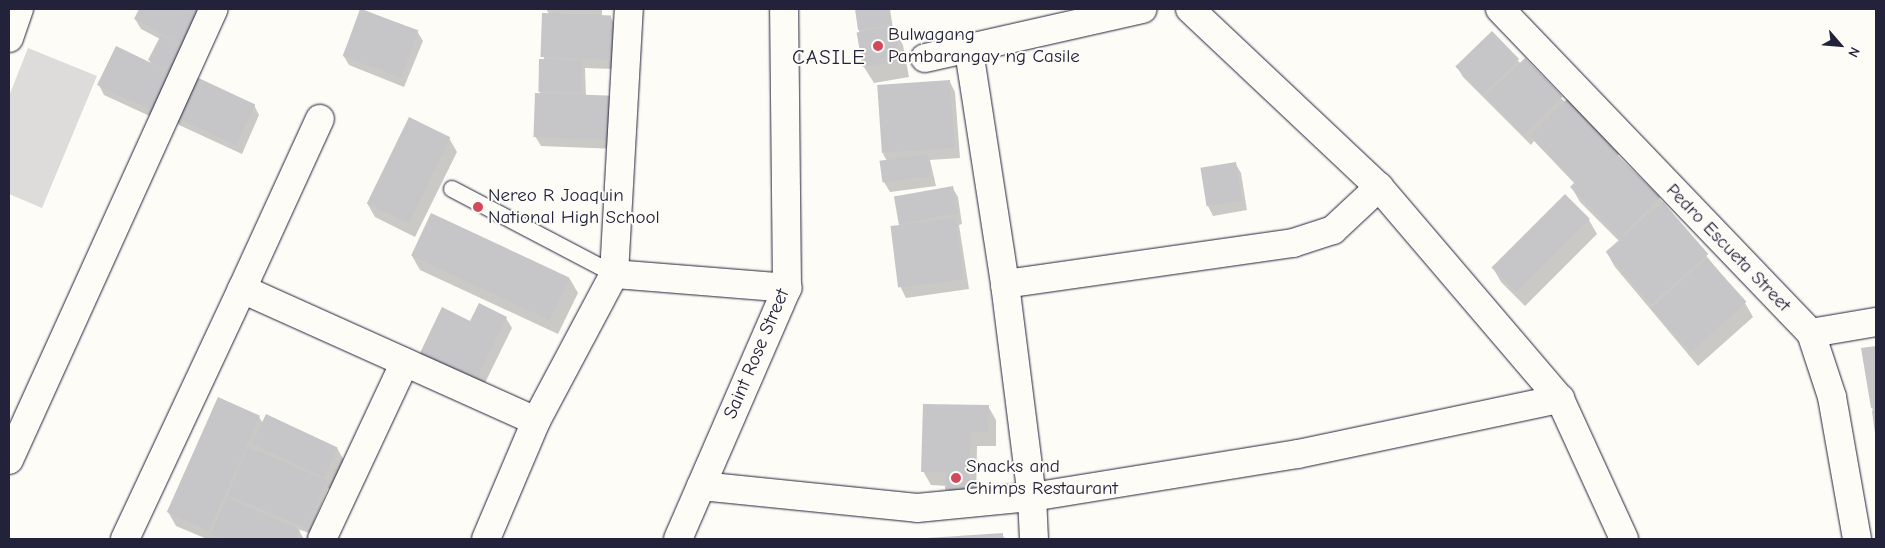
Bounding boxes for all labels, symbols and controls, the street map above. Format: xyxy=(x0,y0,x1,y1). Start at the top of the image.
north arrow xyxy=(1815,20,1865,70)
place label: Bulwagang Pambarangay ng Casile xyxy=(888,24,1080,68)
marker: Bulwagang Pambarangay ng Casile xyxy=(872,40,884,52)
district label: CASILE xyxy=(791,44,867,70)
text: N xyxy=(1844,44,1863,60)
street label: Pedro Escueta Street xyxy=(1661,179,1795,317)
place label: Nereo R Joaquin National High School xyxy=(488,185,660,229)
marker: Nereo R Joaquin National High School xyxy=(472,201,484,213)
street label: Saint Rose Street xyxy=(719,285,795,423)
place label: Snacks and Chimps Restaurant xyxy=(966,456,1118,500)
marker: Snacks and Chimps Restaurant xyxy=(950,472,962,484)

